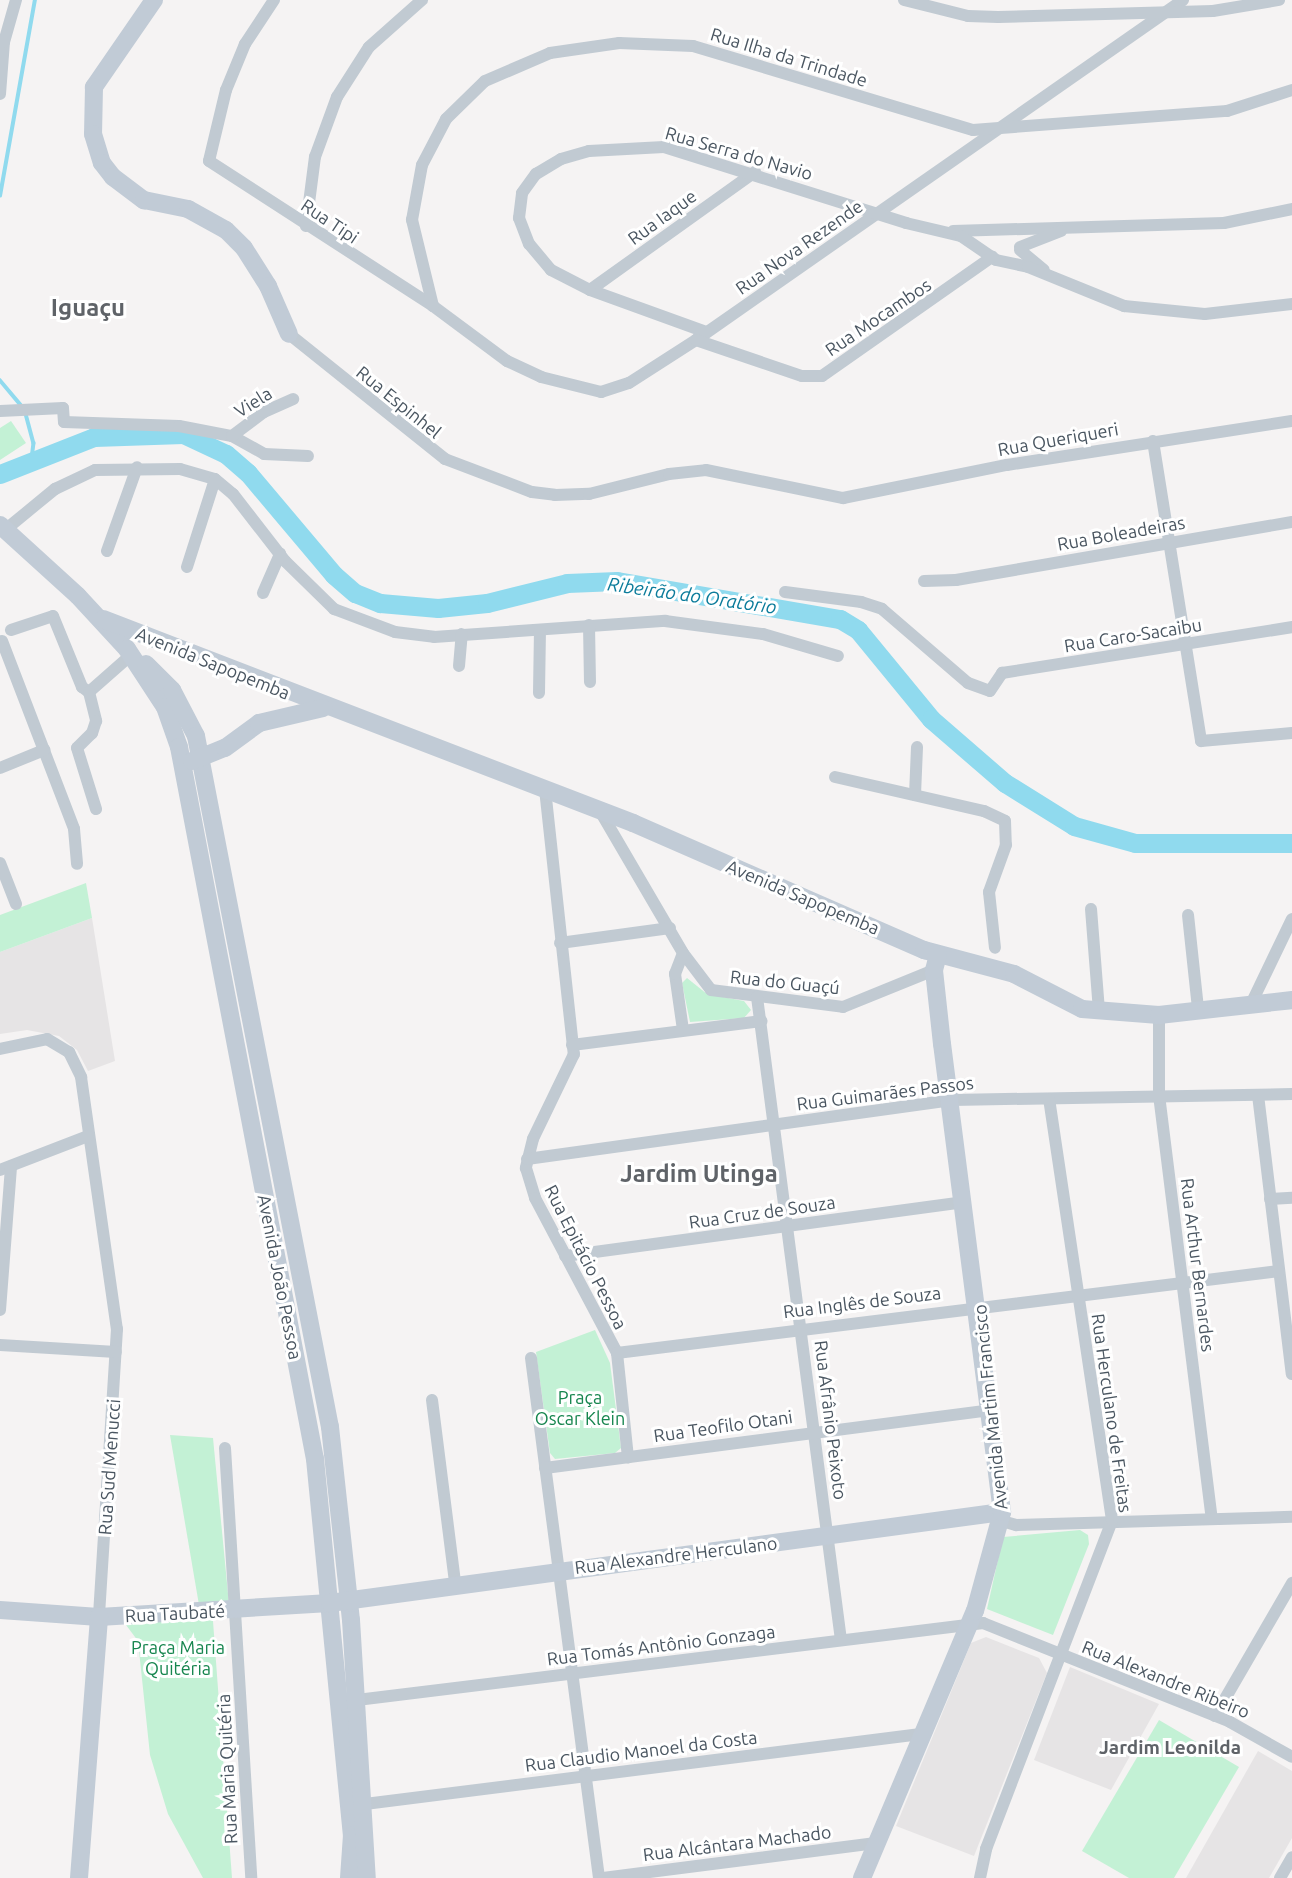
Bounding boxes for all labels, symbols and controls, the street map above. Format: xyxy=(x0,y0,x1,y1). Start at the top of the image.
street label: Rua Ilha da Trindade xyxy=(708,23,870,91)
street label: Rua Serra do Navio xyxy=(663,122,815,184)
street label: Rua Iaque xyxy=(624,185,700,249)
street label: Rua Tipi xyxy=(297,194,363,248)
street label: Rua Nova Rezende xyxy=(731,195,867,299)
street label: Rua Mocambos xyxy=(821,274,935,360)
district label: Iguaçu xyxy=(51,294,125,322)
street label: Rua Espinhel xyxy=(352,361,446,443)
street label: Viela xyxy=(230,382,276,422)
street label: Rua Queriqueri xyxy=(996,418,1120,460)
street label: Rua Boleadeiras xyxy=(1055,511,1187,555)
water label: Ribeirão do Oratório xyxy=(606,573,778,619)
street label: Rua Caro-Sacaibu xyxy=(1063,613,1203,657)
street label: Avenida Sapopemba xyxy=(133,622,293,704)
street label: Avenida Sapopemba xyxy=(723,855,883,939)
street label: Rua do Guaçú xyxy=(729,966,841,998)
street label: Rua Guimarães Passos xyxy=(795,1071,975,1115)
district label: Jardim Utinga xyxy=(620,1160,778,1188)
street label: Rua Arthur Bernardes xyxy=(1177,1177,1219,1353)
street label: Rua Epitácio Pessoa xyxy=(540,1181,632,1333)
street label: Rua Cruz de Souza xyxy=(687,1191,837,1233)
street label: Avenida João Pessoa xyxy=(253,1193,307,1361)
street label: Rua Inglês de Souza xyxy=(782,1282,942,1322)
street label: Avenida Martim Francisco xyxy=(968,1303,1012,1511)
street label: Rua Herculano de Freitas xyxy=(1087,1312,1137,1514)
street label: Rua Afrânio Peixoto xyxy=(811,1339,851,1501)
park label: Praça Oscar Klein xyxy=(535,1387,625,1430)
street label: Rua Sud Menucci xyxy=(93,1398,125,1536)
street label: Rua Teofilo Otani xyxy=(652,1406,794,1446)
street label: Rua Alexandre Herculano xyxy=(573,1532,779,1578)
street label: Rua Taubaté xyxy=(124,1600,226,1626)
street label: Rua Tomás Antônio Gonzaga xyxy=(546,1620,776,1670)
street label: Rua Alexandre Ribeiro xyxy=(1079,1635,1253,1723)
park label: Praça Maria Quitéria xyxy=(131,1637,225,1680)
street label: Rua Maria Quitéria xyxy=(212,1693,242,1845)
street label: Rua Claudio Manoel da Costa xyxy=(524,1726,758,1776)
district label: Jardim Leonilda xyxy=(1099,1737,1241,1759)
street label: Rua Alcântara Machado xyxy=(642,1821,832,1865)

